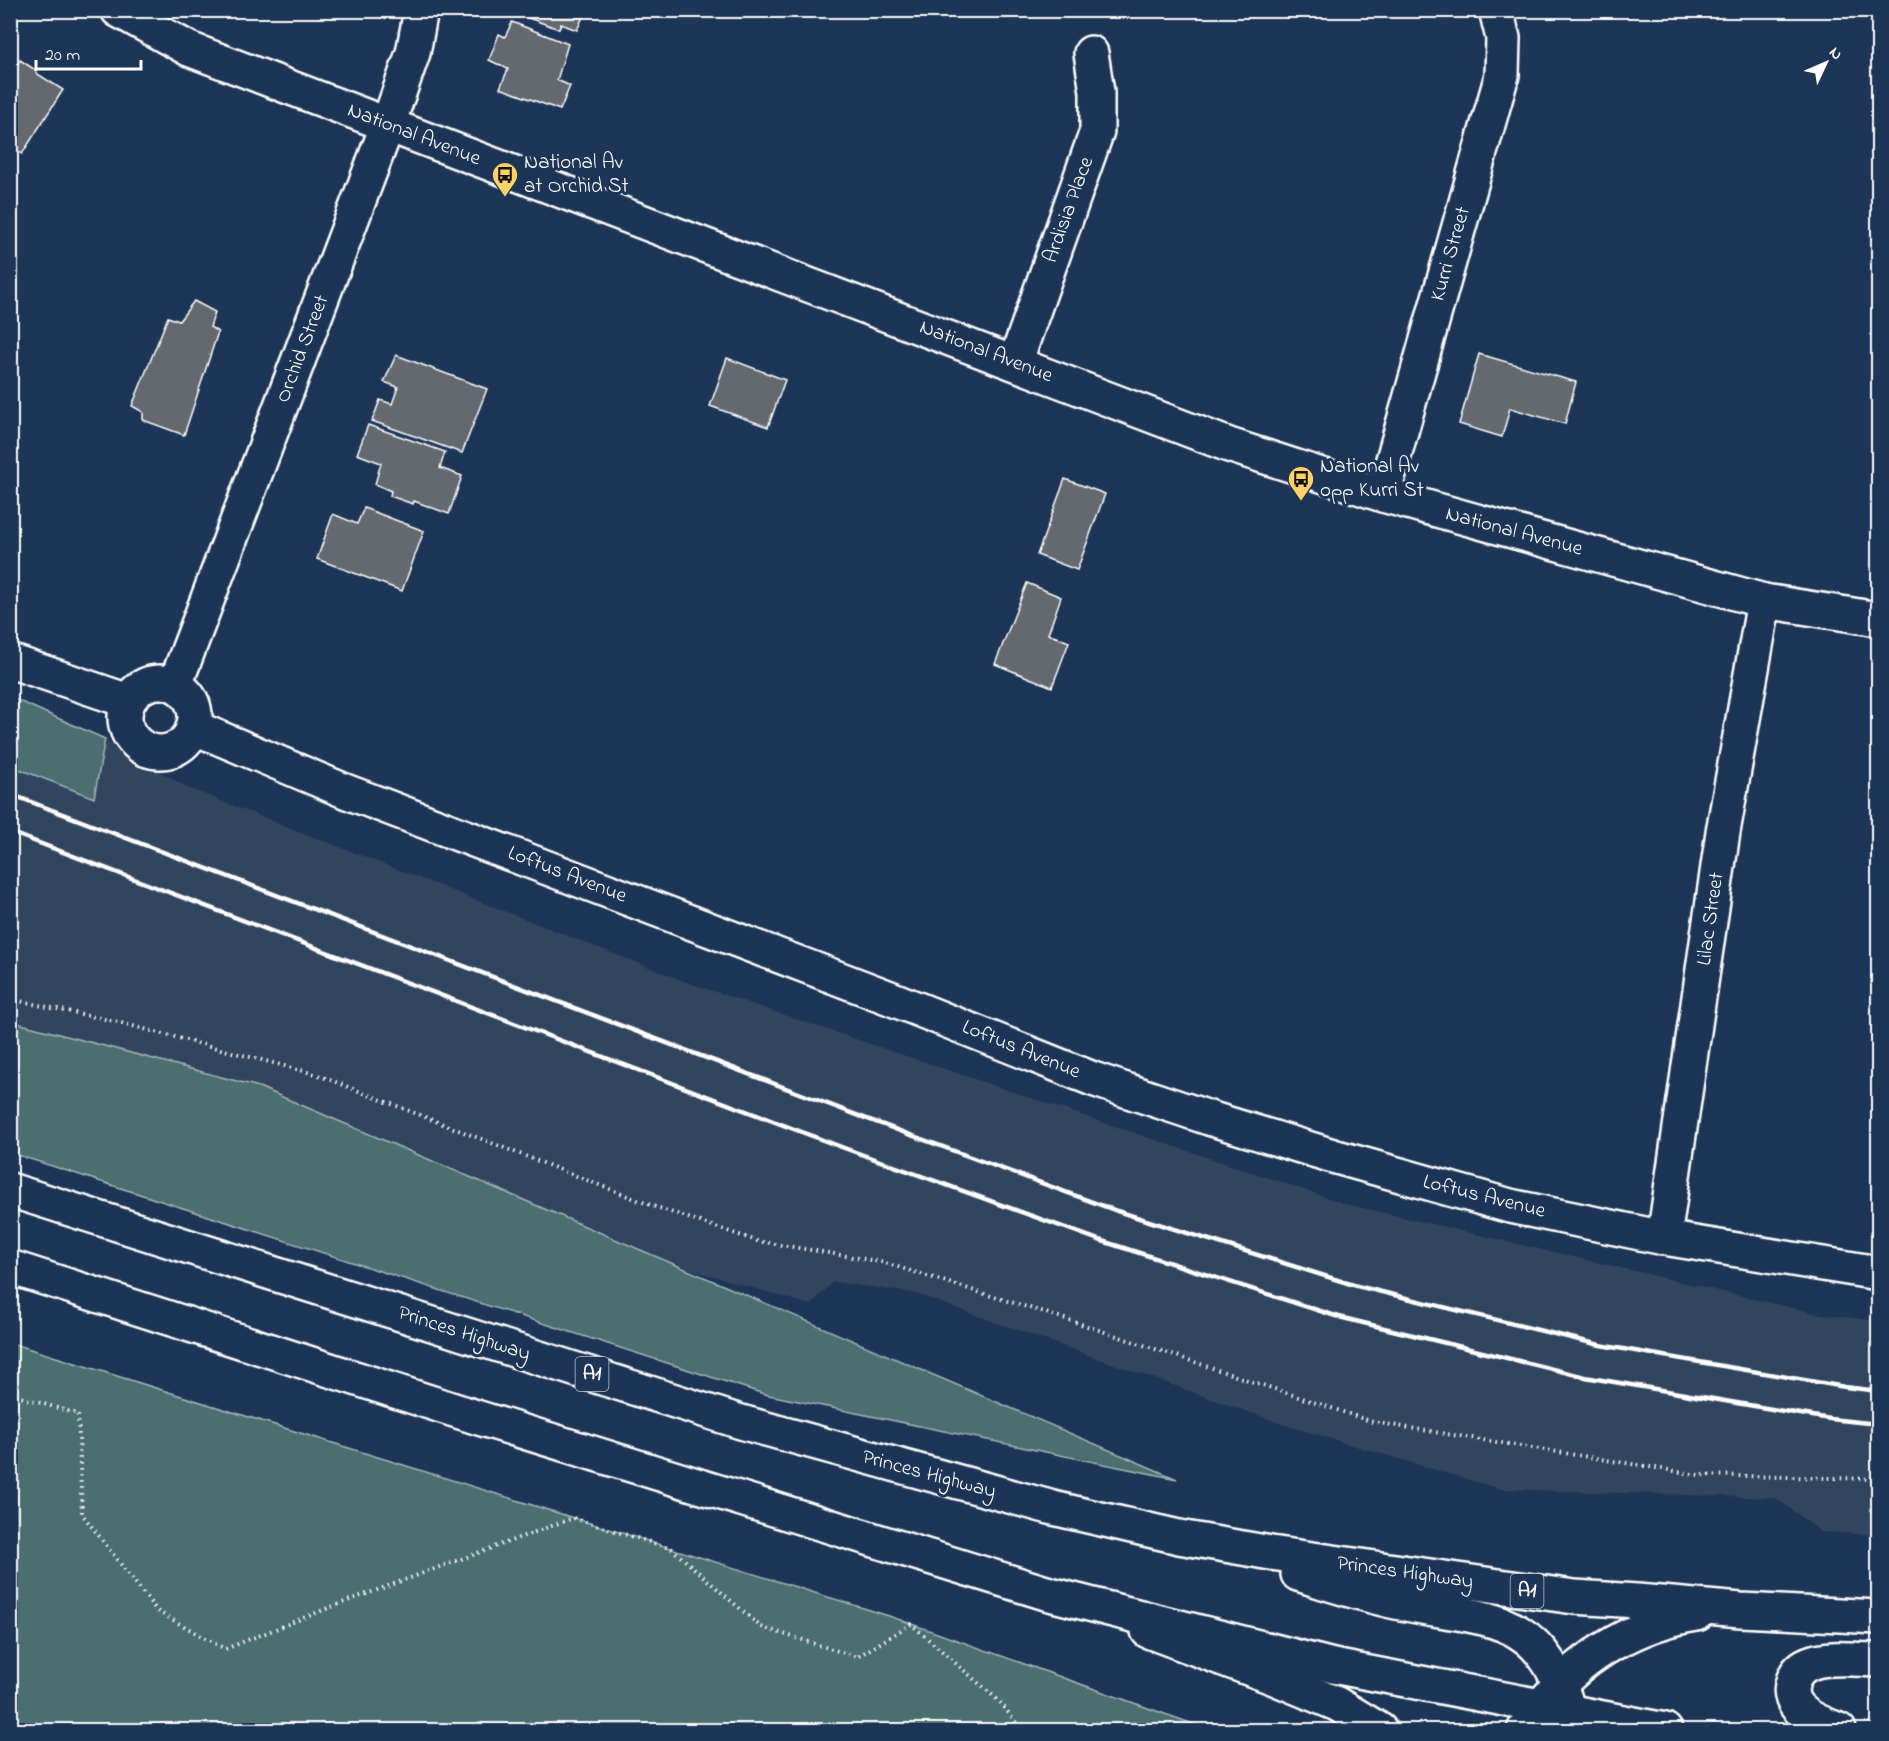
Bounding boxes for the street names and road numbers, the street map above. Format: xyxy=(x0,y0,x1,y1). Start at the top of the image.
street label: National Avenue xyxy=(343,96,486,174)
street label: Ardisia Place xyxy=(1036,152,1102,267)
street label: Kurri Street xyxy=(1423,203,1479,305)
street label: Orchid Street xyxy=(269,291,337,407)
street label: National Avenue xyxy=(915,313,1058,391)
street label: National Avenue xyxy=(1442,499,1586,565)
street label: Loftus Avenue xyxy=(503,839,631,912)
street label: Lilac Street xyxy=(1690,870,1732,968)
street label: Loftus Avenue xyxy=(957,1013,1085,1088)
street label: Loftus Avenue xyxy=(1420,1167,1549,1227)
street label: Princes Highway xyxy=(393,1298,534,1371)
road number: A1 xyxy=(576,1357,608,1391)
street label: Princes Highway xyxy=(858,1443,999,1509)
street label: Princes Highway xyxy=(1335,1549,1475,1599)
road number: A1 xyxy=(1510,1574,1544,1608)

